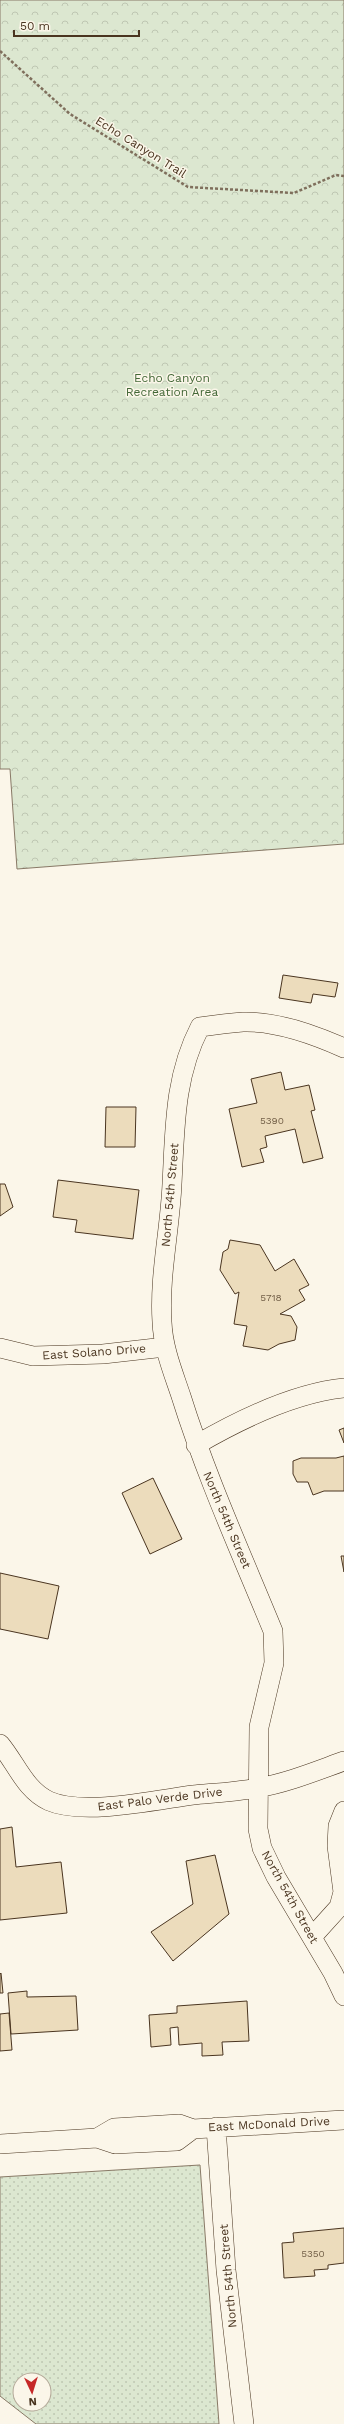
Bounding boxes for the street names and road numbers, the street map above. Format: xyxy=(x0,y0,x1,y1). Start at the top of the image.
street label: Echo Canyon Trail xyxy=(93,113,189,181)
street label: North 54th Street xyxy=(158,1143,182,1247)
street label: East Solano Drive xyxy=(42,1341,146,1363)
street label: North 54th Street xyxy=(200,1469,254,1571)
street label: East Palo Verde Drive xyxy=(97,1784,223,1814)
street label: North 54th Street xyxy=(259,1848,321,1946)
street label: East McDonald Drive xyxy=(208,2114,330,2134)
street label: North 54th Street xyxy=(216,2224,240,2328)

